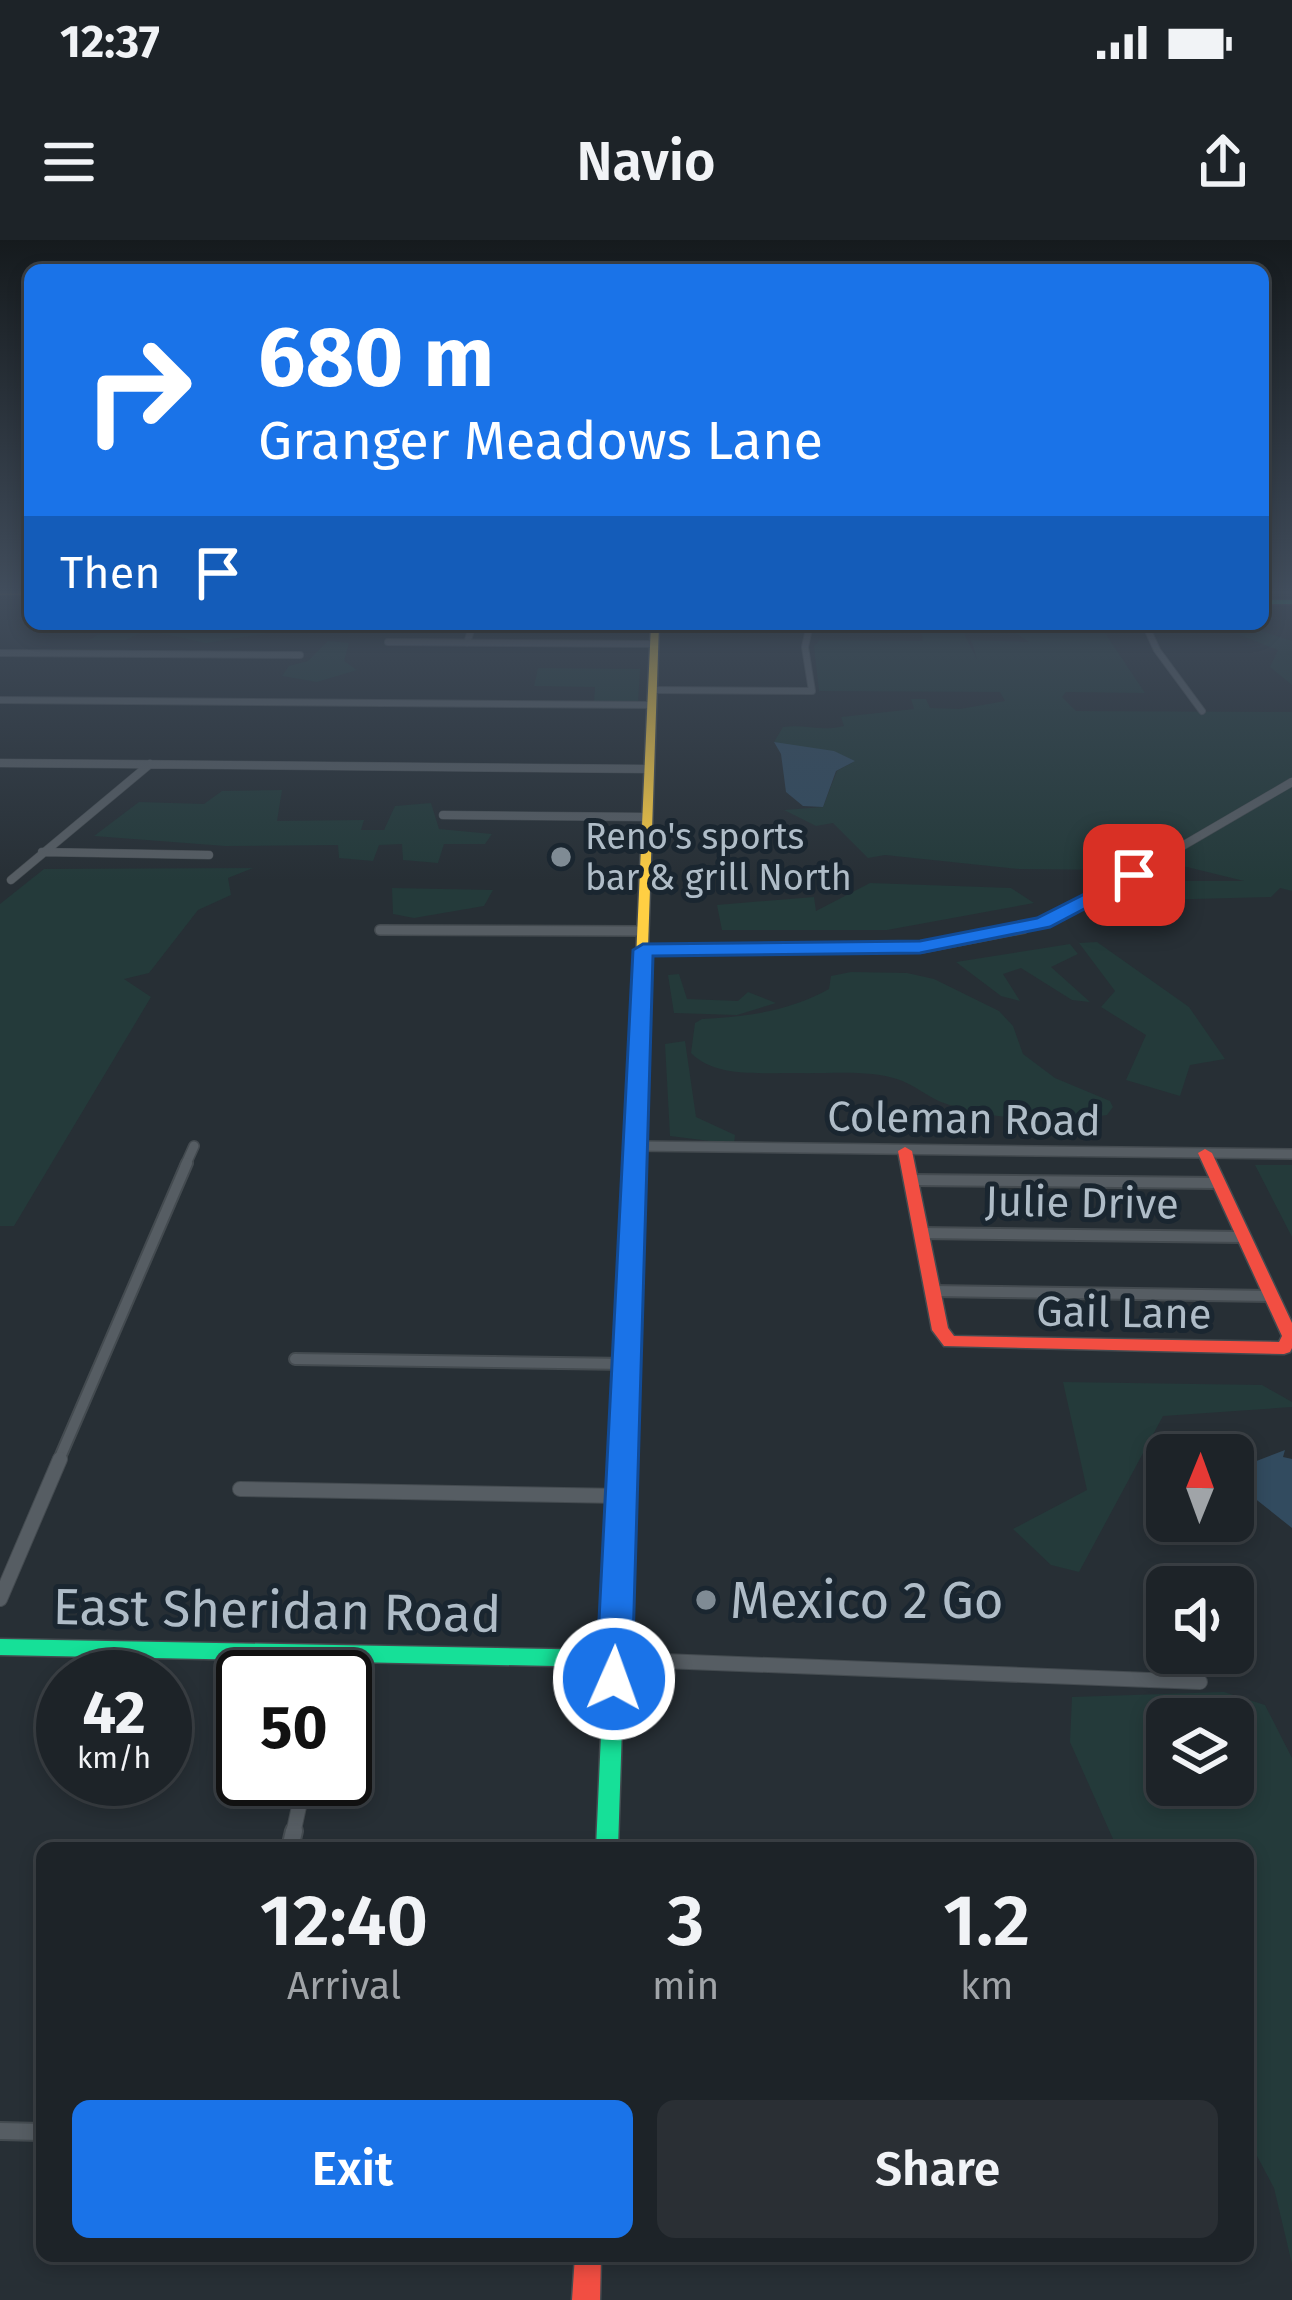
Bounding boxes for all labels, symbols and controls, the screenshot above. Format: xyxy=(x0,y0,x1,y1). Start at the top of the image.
text: 12:37 xyxy=(60,15,160,69)
icon: menu xyxy=(36,129,102,195)
icon: share xyxy=(1190,129,1256,195)
text: Navio xyxy=(577,130,716,194)
text: 680 m xyxy=(258,307,494,408)
icon: right xyxy=(60,312,216,468)
text: Granger Meadows Lane xyxy=(258,409,823,473)
icon: arrive xyxy=(185,540,251,606)
text: Then xyxy=(60,546,161,600)
place label: Reno's sports bar & grill North xyxy=(585,815,852,900)
pin xyxy=(1083,824,1185,926)
icon: arrive xyxy=(1101,842,1167,908)
marker: Reno's sports bar & grill North xyxy=(548,844,574,870)
street label: Coleman Road xyxy=(827,1092,1101,1146)
street label: Julie Drive xyxy=(985,1176,1179,1230)
street label: Gail Lane xyxy=(1036,1286,1212,1340)
north arrow xyxy=(1146,1434,1254,1542)
map controls xyxy=(1146,1434,1254,1806)
button: sound xyxy=(1146,1566,1254,1674)
place label: Mexico 2 Go xyxy=(730,1570,1004,1632)
street label: East Sheridan Road xyxy=(52,1576,502,1646)
marker: Mexico 2 Go xyxy=(693,1587,719,1613)
position arrow xyxy=(551,1616,677,1742)
speed limit sign: 50 xyxy=(216,1650,372,1806)
text: 42 xyxy=(82,1677,146,1749)
button: layers xyxy=(1146,1698,1254,1806)
text: km/h xyxy=(77,1740,151,1776)
text: 12:40 xyxy=(260,1878,428,1964)
text: 3 xyxy=(667,1878,704,1964)
text: 1.2 xyxy=(943,1878,1030,1964)
text: Arrival xyxy=(287,1963,401,2009)
text: min xyxy=(652,1963,719,2009)
text: km xyxy=(960,1963,1013,2009)
button: Exit xyxy=(72,2100,633,2238)
button: Share xyxy=(657,2100,1218,2238)

